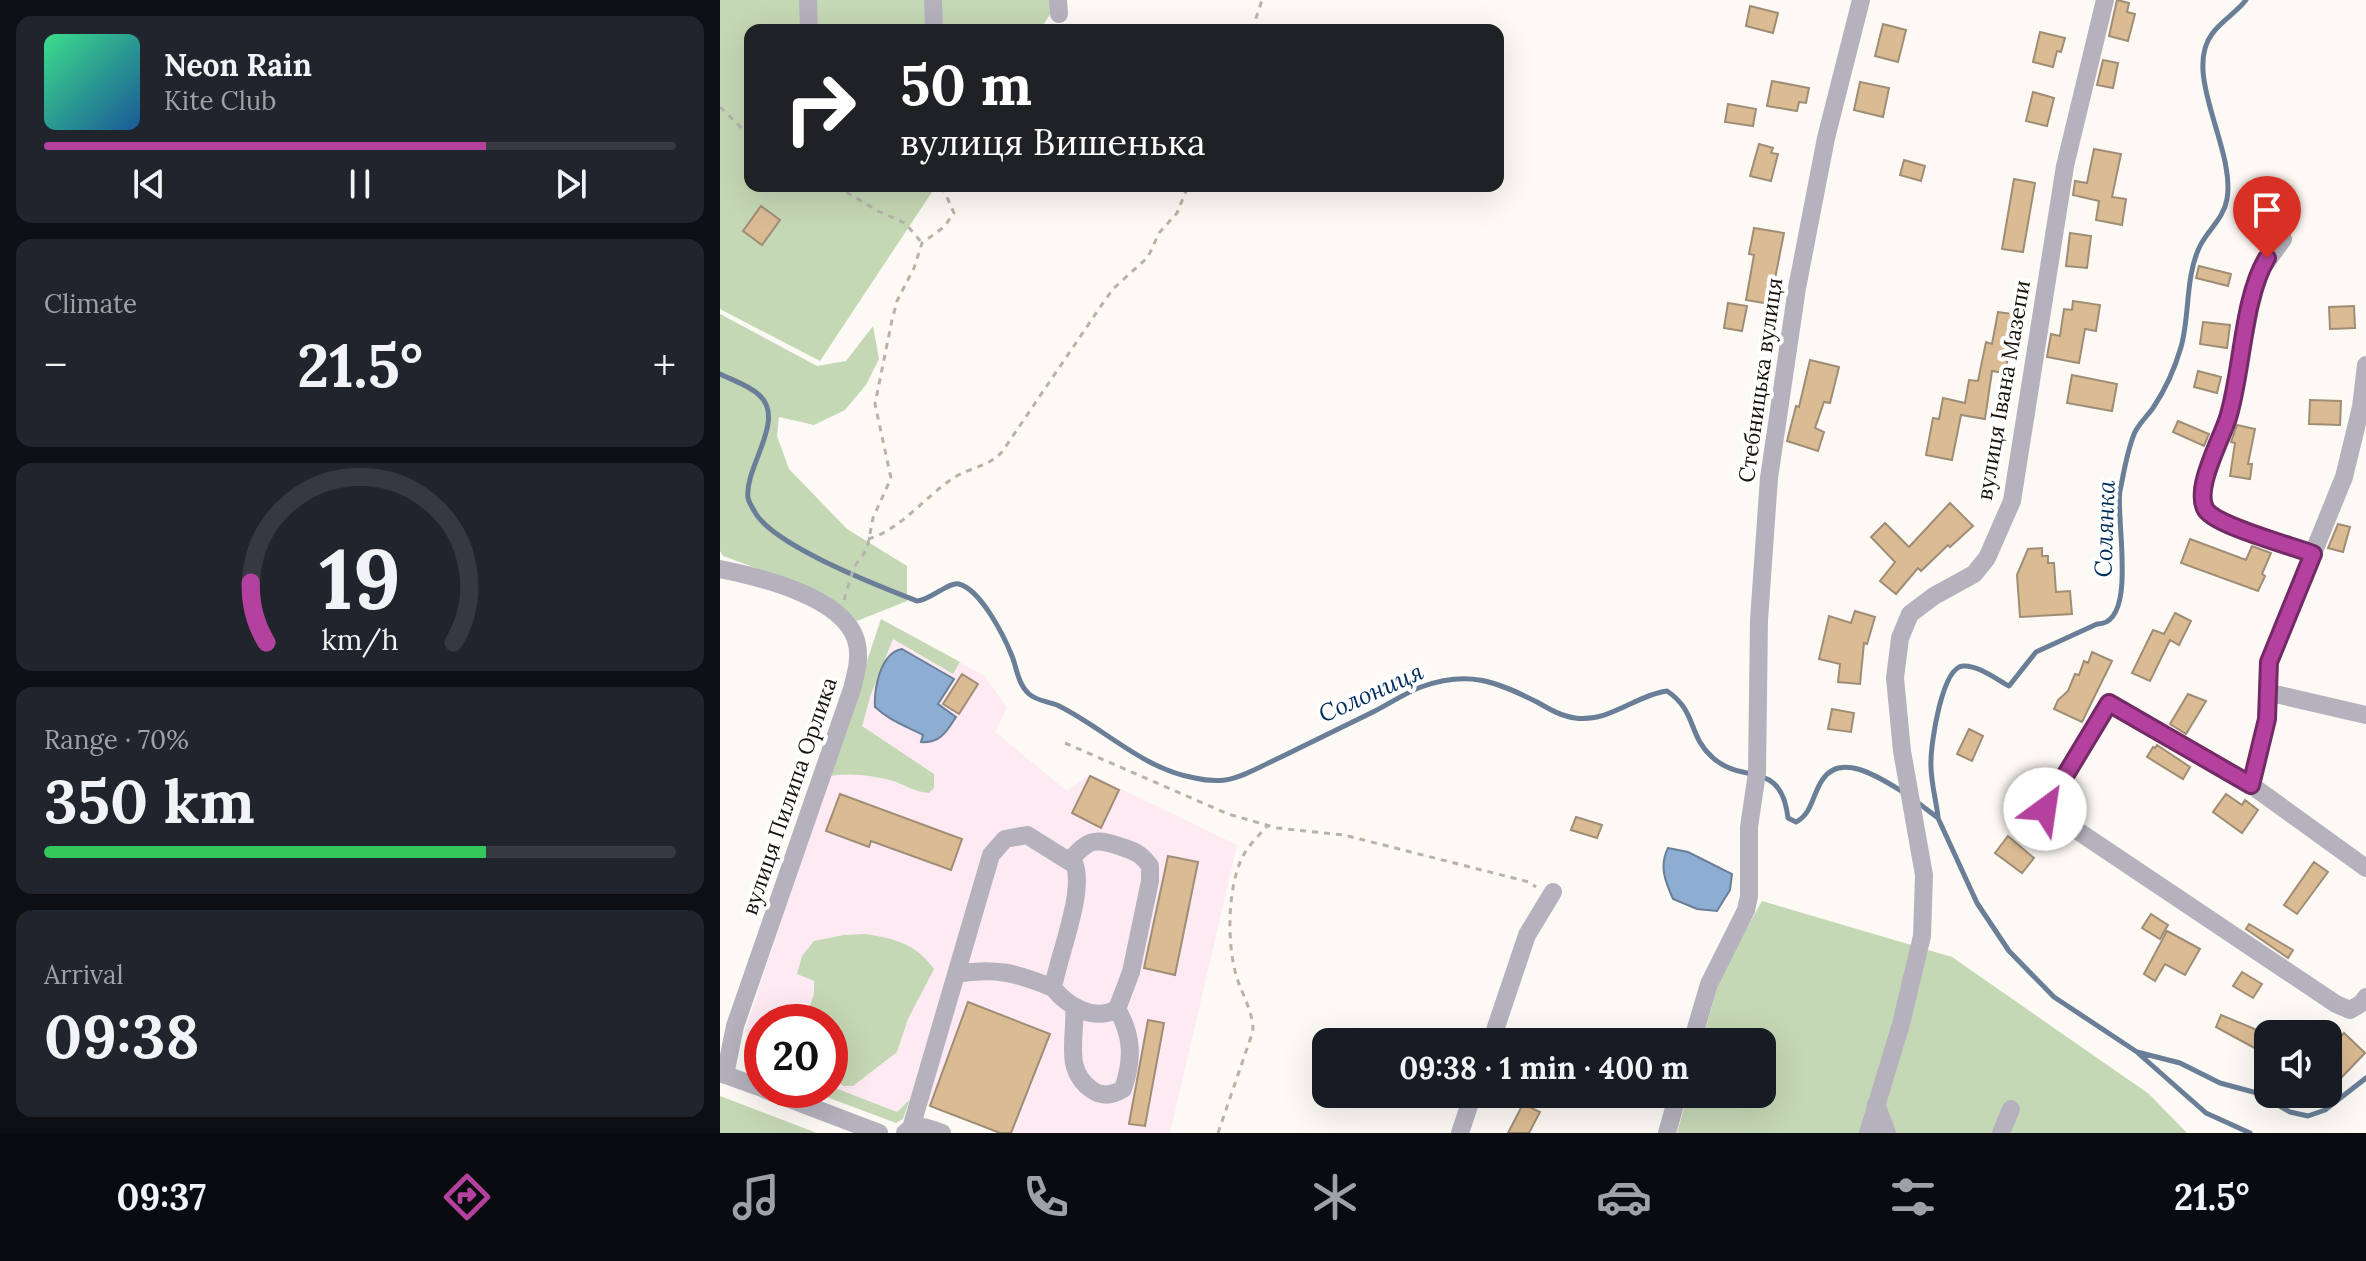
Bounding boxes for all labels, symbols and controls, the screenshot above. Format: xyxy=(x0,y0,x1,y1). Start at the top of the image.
text: Neon Rain xyxy=(164,46,312,84)
text: 50 m xyxy=(900,49,1032,120)
icon: right xyxy=(768,56,872,160)
text: Kite Club xyxy=(164,84,276,117)
text: вулиця Вишенька xyxy=(900,119,1206,165)
icon: previous xyxy=(127,162,171,206)
icon: pause xyxy=(338,162,382,206)
icon: next xyxy=(549,162,593,206)
pin xyxy=(2233,176,2301,258)
icon: arrive xyxy=(2245,188,2289,232)
street label: Стебницька вулиця xyxy=(1732,276,1788,484)
street label: вулиця Івана Мазепи xyxy=(1970,278,2036,502)
text: Climate xyxy=(44,287,137,320)
text: 21.5° xyxy=(297,327,423,403)
text: − xyxy=(44,337,67,393)
text: + xyxy=(653,337,676,393)
water label: Солянка xyxy=(2087,479,2122,578)
text: 19 xyxy=(319,524,401,631)
text: km/h xyxy=(321,621,399,658)
water label: Солониця xyxy=(1314,656,1428,729)
street label: вулиця Пилипа Орлика xyxy=(735,673,843,919)
text: Range · 70% xyxy=(44,723,189,756)
text: 350 km xyxy=(44,763,255,839)
position arrow xyxy=(2003,767,2087,851)
text: Arrival xyxy=(44,958,123,991)
text: 09:38 xyxy=(44,998,200,1074)
speed limit sign: 20 xyxy=(744,1004,848,1108)
map controls xyxy=(2254,1020,2342,1108)
button: sound xyxy=(2254,1020,2342,1108)
text: 09:38 · 1 min · 400 m xyxy=(1399,1049,1689,1087)
icon: directions xyxy=(439,1169,495,1225)
icon: music xyxy=(728,1169,784,1225)
icon: phone xyxy=(1018,1169,1074,1225)
icon: climate xyxy=(1307,1169,1363,1225)
icon: car xyxy=(1596,1169,1652,1225)
icon: filters xyxy=(1885,1169,1941,1225)
text: 09:37 xyxy=(117,1174,206,1220)
text: 21.5° xyxy=(2174,1174,2249,1220)

